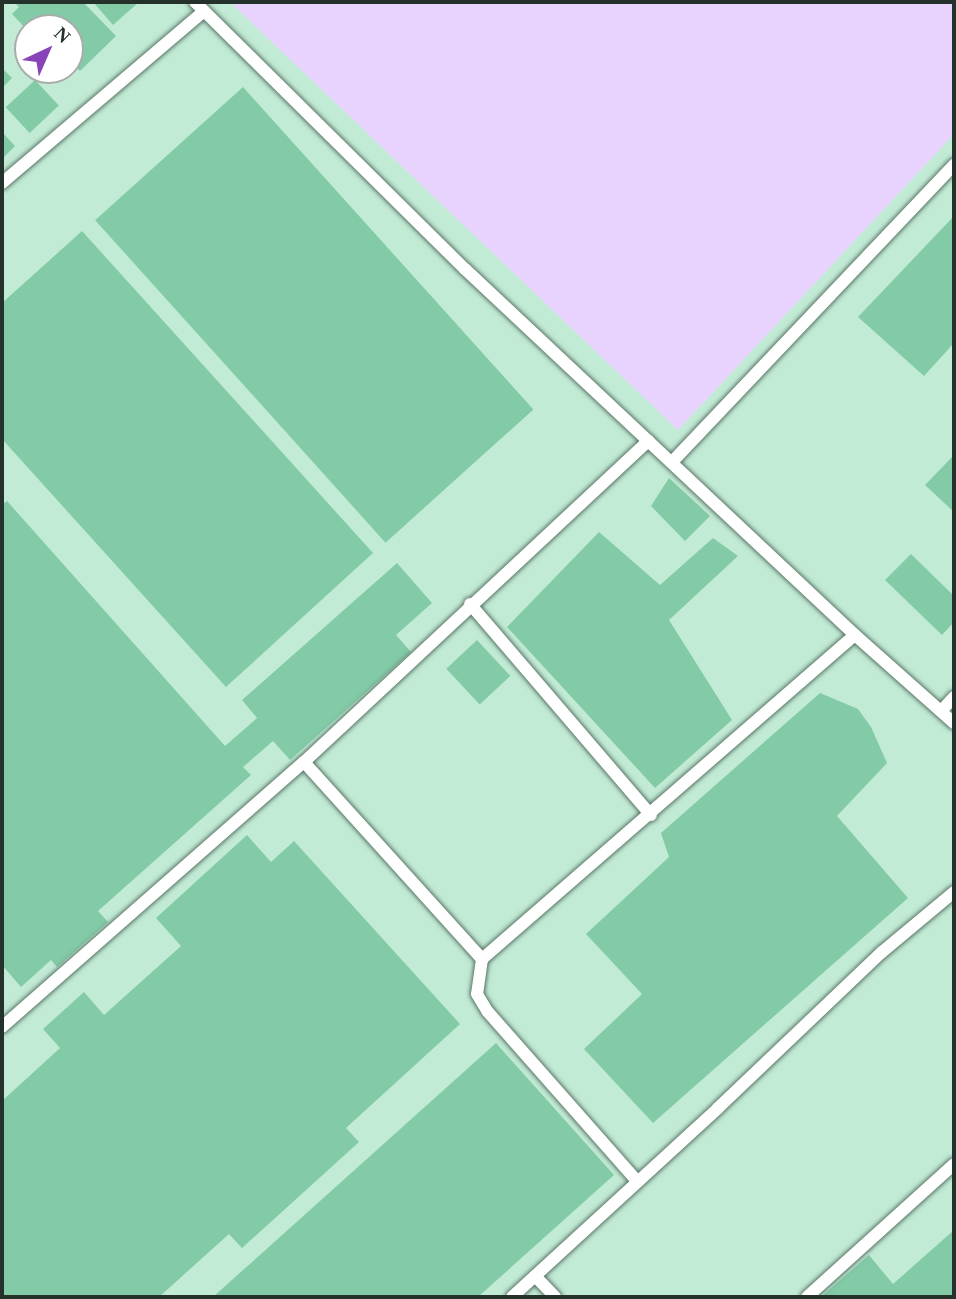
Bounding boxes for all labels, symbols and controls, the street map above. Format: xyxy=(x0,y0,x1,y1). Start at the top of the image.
north arrow xyxy=(14,14,84,84)
text: N xyxy=(50,23,75,47)

